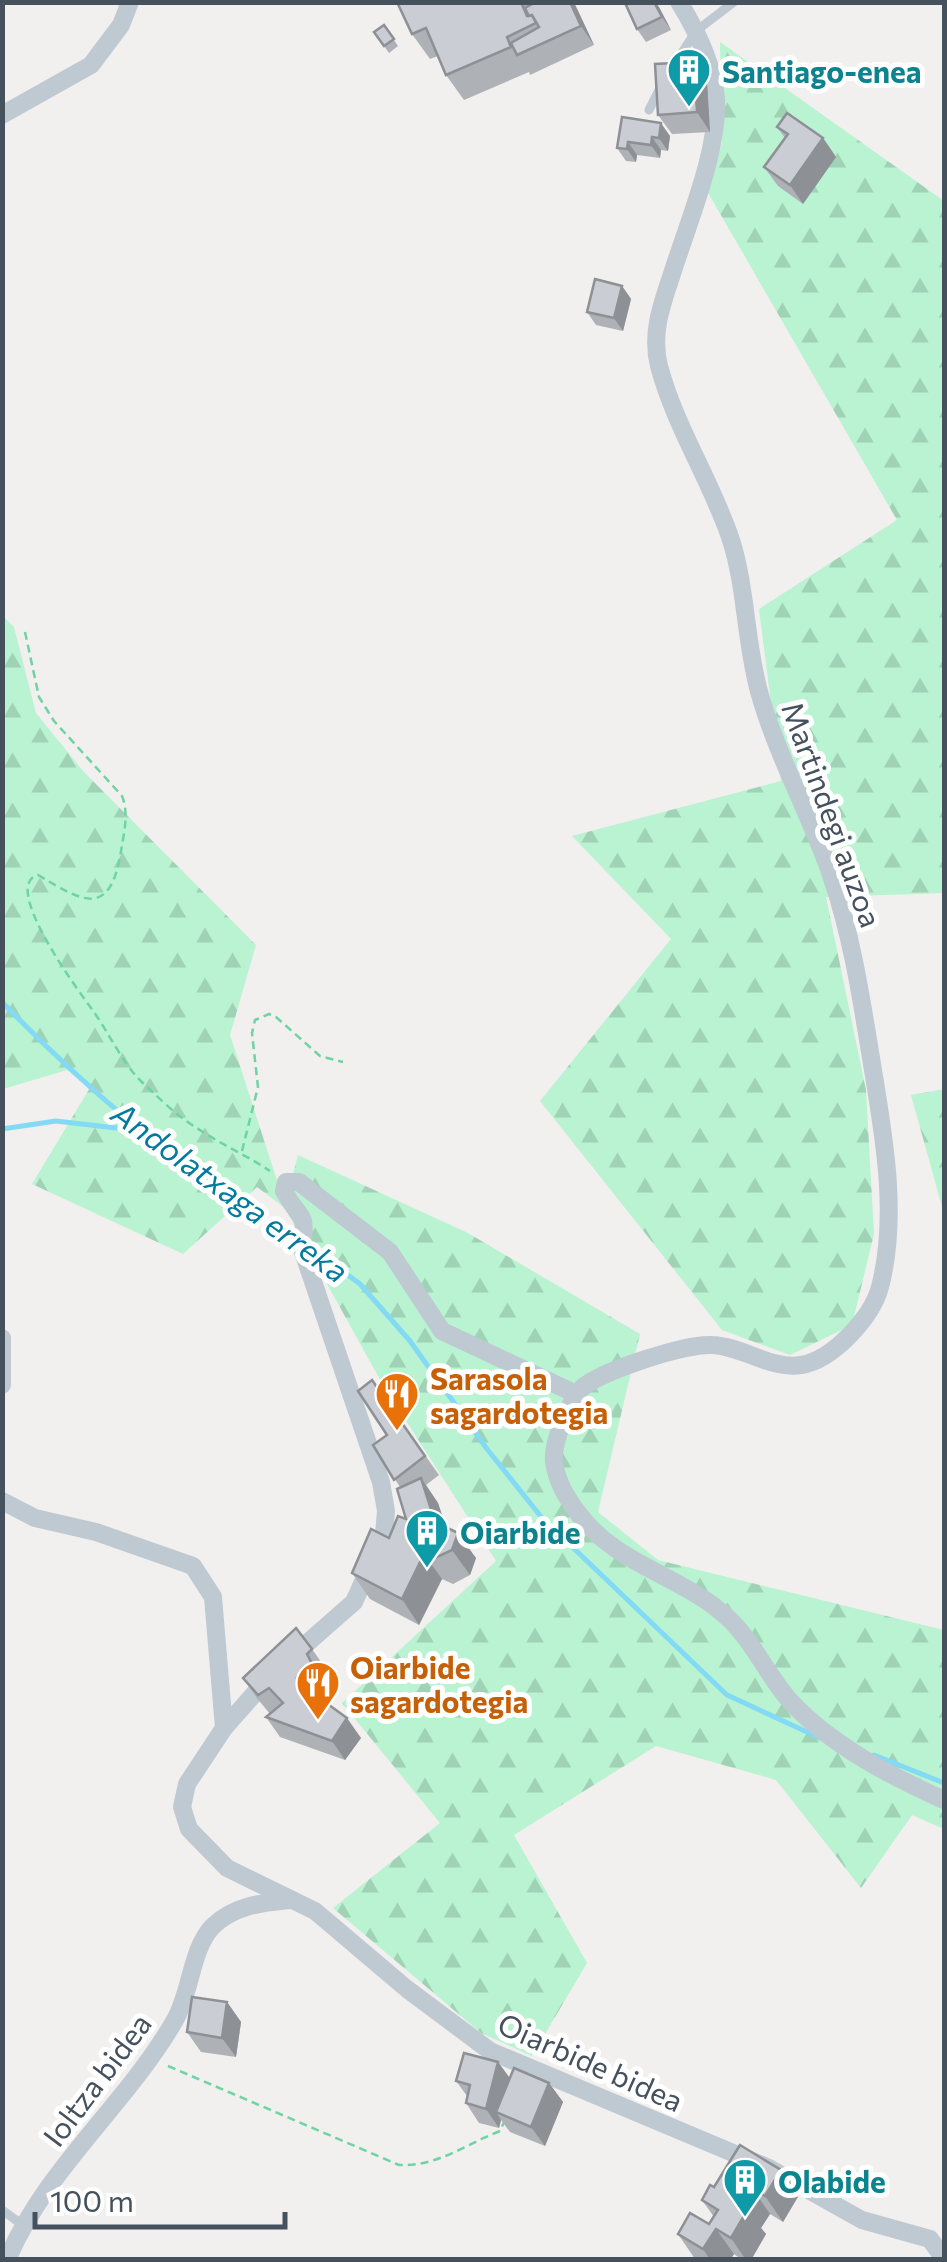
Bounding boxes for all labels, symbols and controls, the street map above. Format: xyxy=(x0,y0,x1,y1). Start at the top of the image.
building icon: Santiago-enea xyxy=(666,47,712,108)
place label: Santiago-enea xyxy=(722,52,922,89)
street label: Martindegi auzoa xyxy=(775,696,891,932)
water label: Andolatxaga erreka xyxy=(104,1091,357,1290)
place label: Sarasola sagardotegia xyxy=(430,1359,608,1430)
restaurant icon: Sarasola sagardotegia xyxy=(374,1371,420,1432)
building icon: Oiarbide xyxy=(404,1508,450,1569)
place label: Oiarbide xyxy=(460,1513,580,1550)
place label: Oiarbide sagardotegia xyxy=(350,1648,528,1719)
restaurant icon: Oiarbide sagardotegia xyxy=(295,1660,341,1721)
street label: Oiarbide bidea xyxy=(493,2004,689,2118)
street label: Ioltza bidea xyxy=(34,2005,158,2153)
building icon: Olabide xyxy=(722,2157,768,2218)
place label: Olabide xyxy=(778,2162,886,2199)
scale bar xyxy=(35,2167,285,2229)
text: 100 m xyxy=(50,2181,134,2218)

